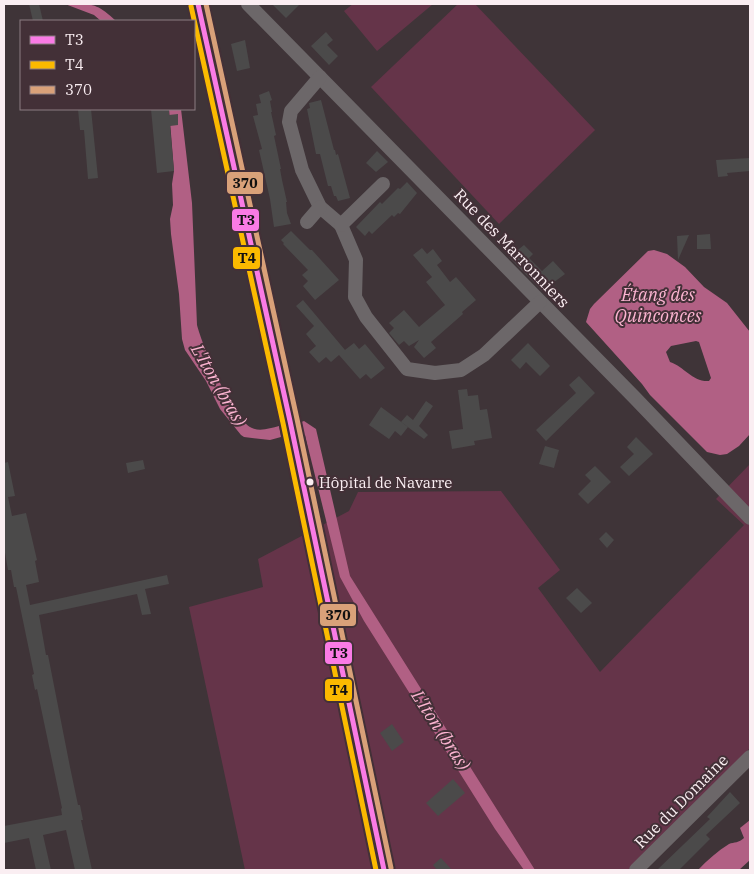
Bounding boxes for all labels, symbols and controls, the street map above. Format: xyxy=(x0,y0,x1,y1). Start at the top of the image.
legend xyxy=(20,20,195,110)
text: T3 xyxy=(65,30,84,49)
text: T4 xyxy=(65,55,84,74)
text: 370 xyxy=(65,80,92,99)
line badge: 370 xyxy=(226,171,264,195)
text: 370 xyxy=(232,174,258,192)
street label: Rue des Marronniers xyxy=(450,184,574,312)
line badge: T3 xyxy=(231,208,260,232)
text: T3 xyxy=(237,211,255,229)
line badge: T4 xyxy=(232,246,261,270)
text: T4 xyxy=(238,249,256,267)
water label: Étang des Quinconces xyxy=(615,283,702,327)
water label: L'Iton (bras) xyxy=(186,339,252,430)
place label: Hôpital de Navarre xyxy=(319,473,452,492)
marker: Hôpital de Navarre xyxy=(305,477,315,487)
line badge: 370 xyxy=(319,603,357,627)
text: 370 xyxy=(325,606,351,624)
line badge: T3 xyxy=(324,641,353,665)
text: T3 xyxy=(330,644,348,662)
line badge: T4 xyxy=(324,678,353,702)
text: T4 xyxy=(330,681,348,699)
water label: L'Iton (bras) xyxy=(406,685,475,775)
street label: Rue du Domaine xyxy=(630,750,732,852)

